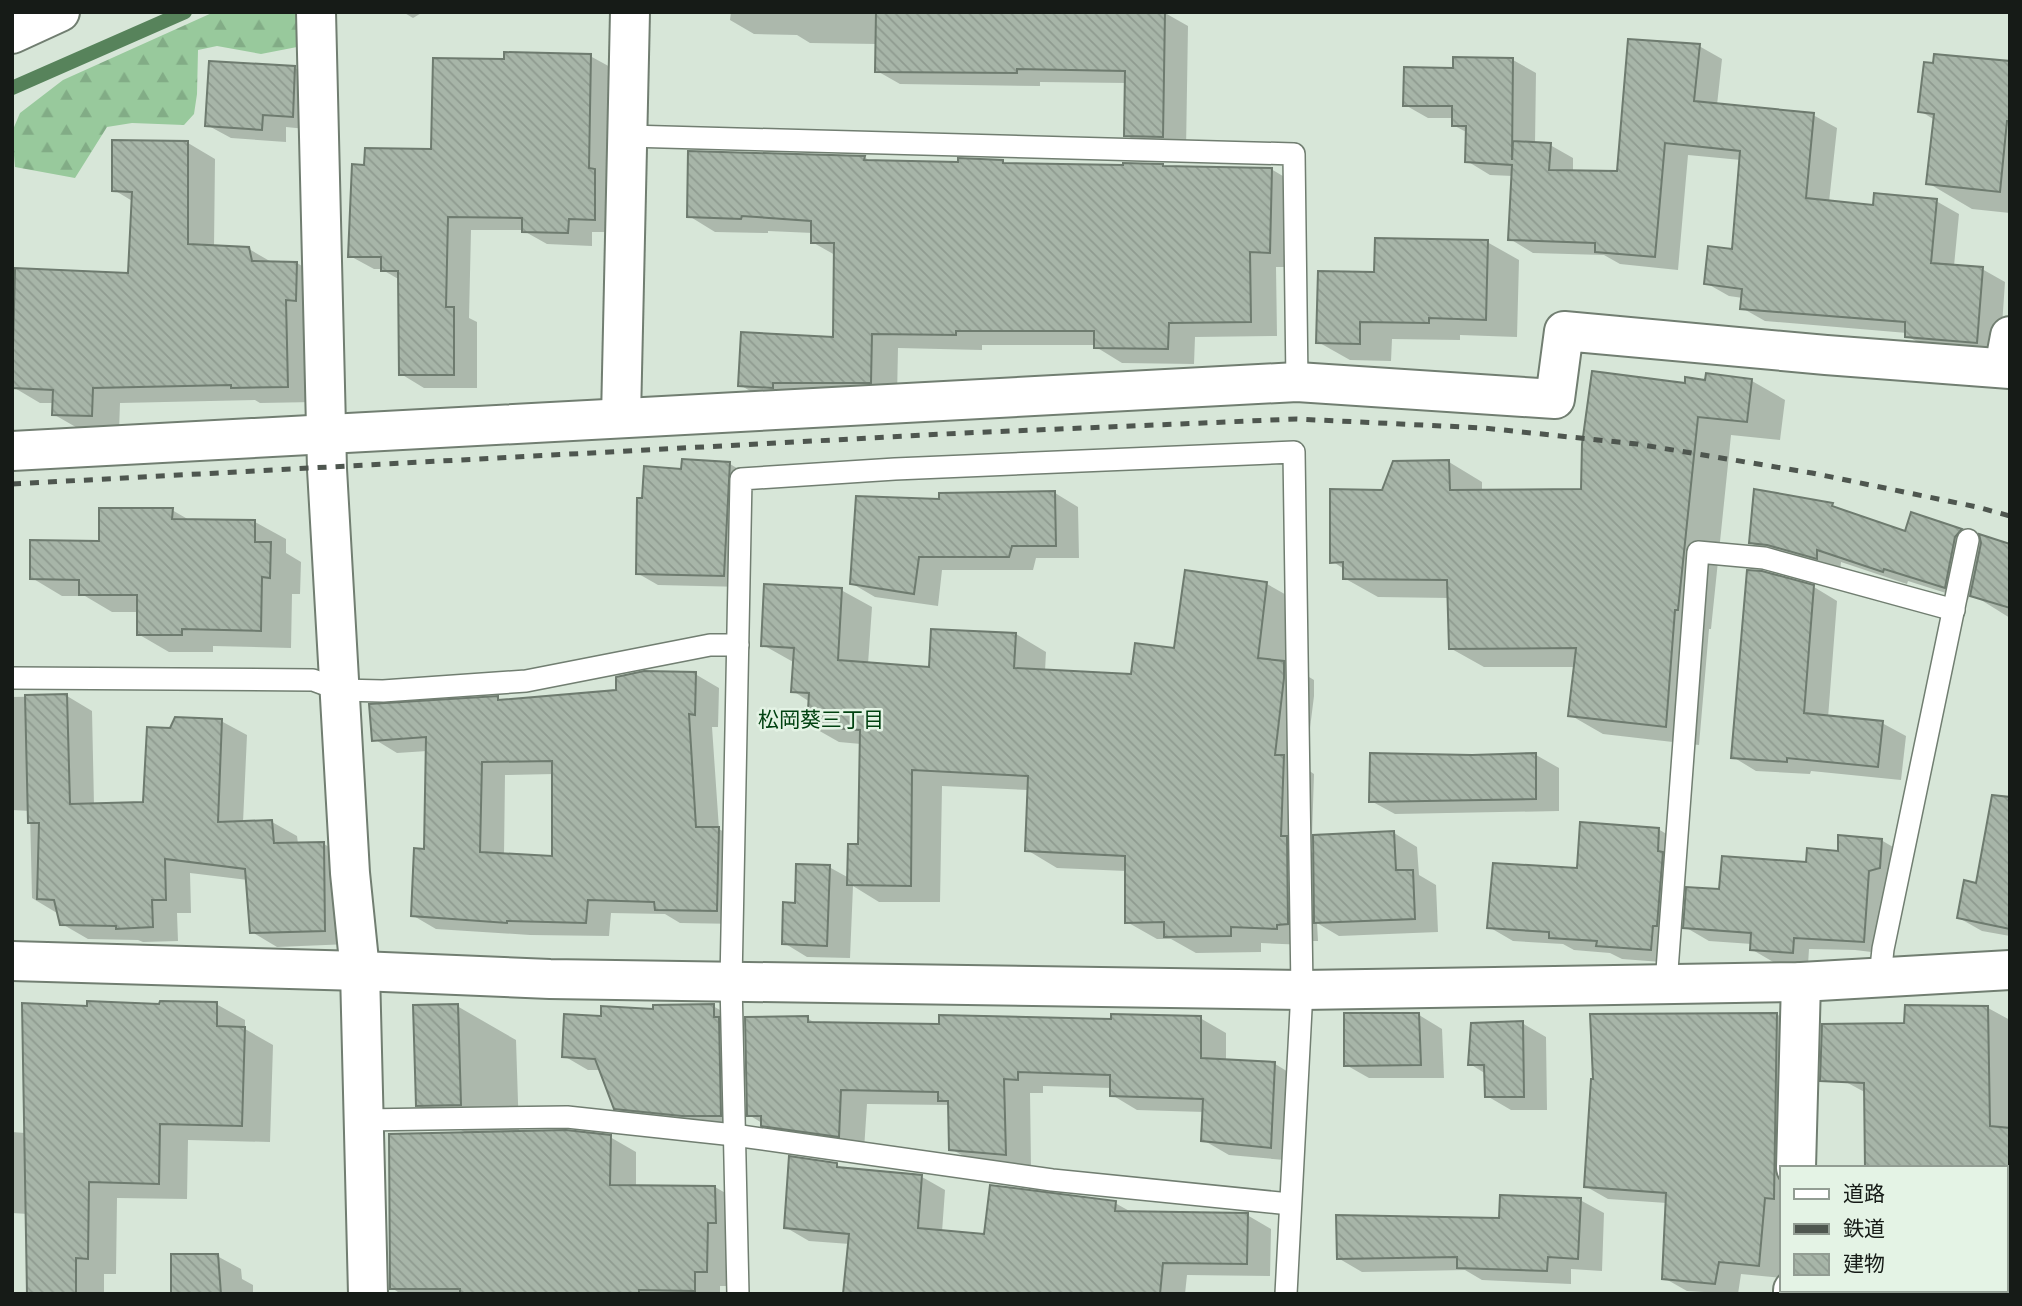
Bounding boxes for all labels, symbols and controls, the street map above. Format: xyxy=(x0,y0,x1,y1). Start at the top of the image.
district label: 松岡葵三丁目 xyxy=(758,707,884,732)
legend xyxy=(1780,1166,2008,1292)
text: 道路 xyxy=(1843,1181,1885,1206)
text: 鉄道 xyxy=(1843,1216,1885,1241)
text: 建物 xyxy=(1843,1251,1885,1276)

